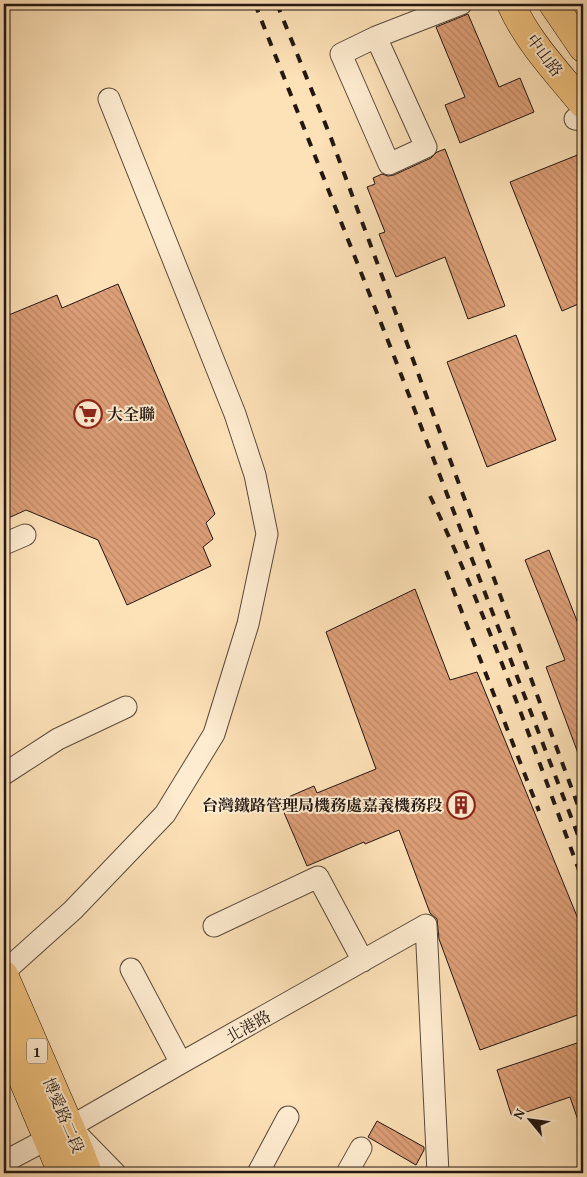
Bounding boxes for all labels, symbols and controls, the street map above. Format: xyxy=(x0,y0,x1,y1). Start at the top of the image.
street label: 中山路 xyxy=(521,29,569,81)
supermarket icon: 大全聯 xyxy=(73,399,103,429)
place label: 大全聯 xyxy=(107,402,155,426)
building icon: 台灣鐵路管理局機務處嘉義機務段 xyxy=(446,790,476,820)
place label: 台灣鐵路管理局機務處嘉義機務段 xyxy=(202,793,443,817)
street label: 北港路 xyxy=(221,1004,275,1048)
road number: 1 xyxy=(27,1038,47,1064)
street label: 博愛路二段 xyxy=(37,1073,91,1157)
north arrow xyxy=(504,1094,554,1144)
text: N xyxy=(508,1104,530,1123)

